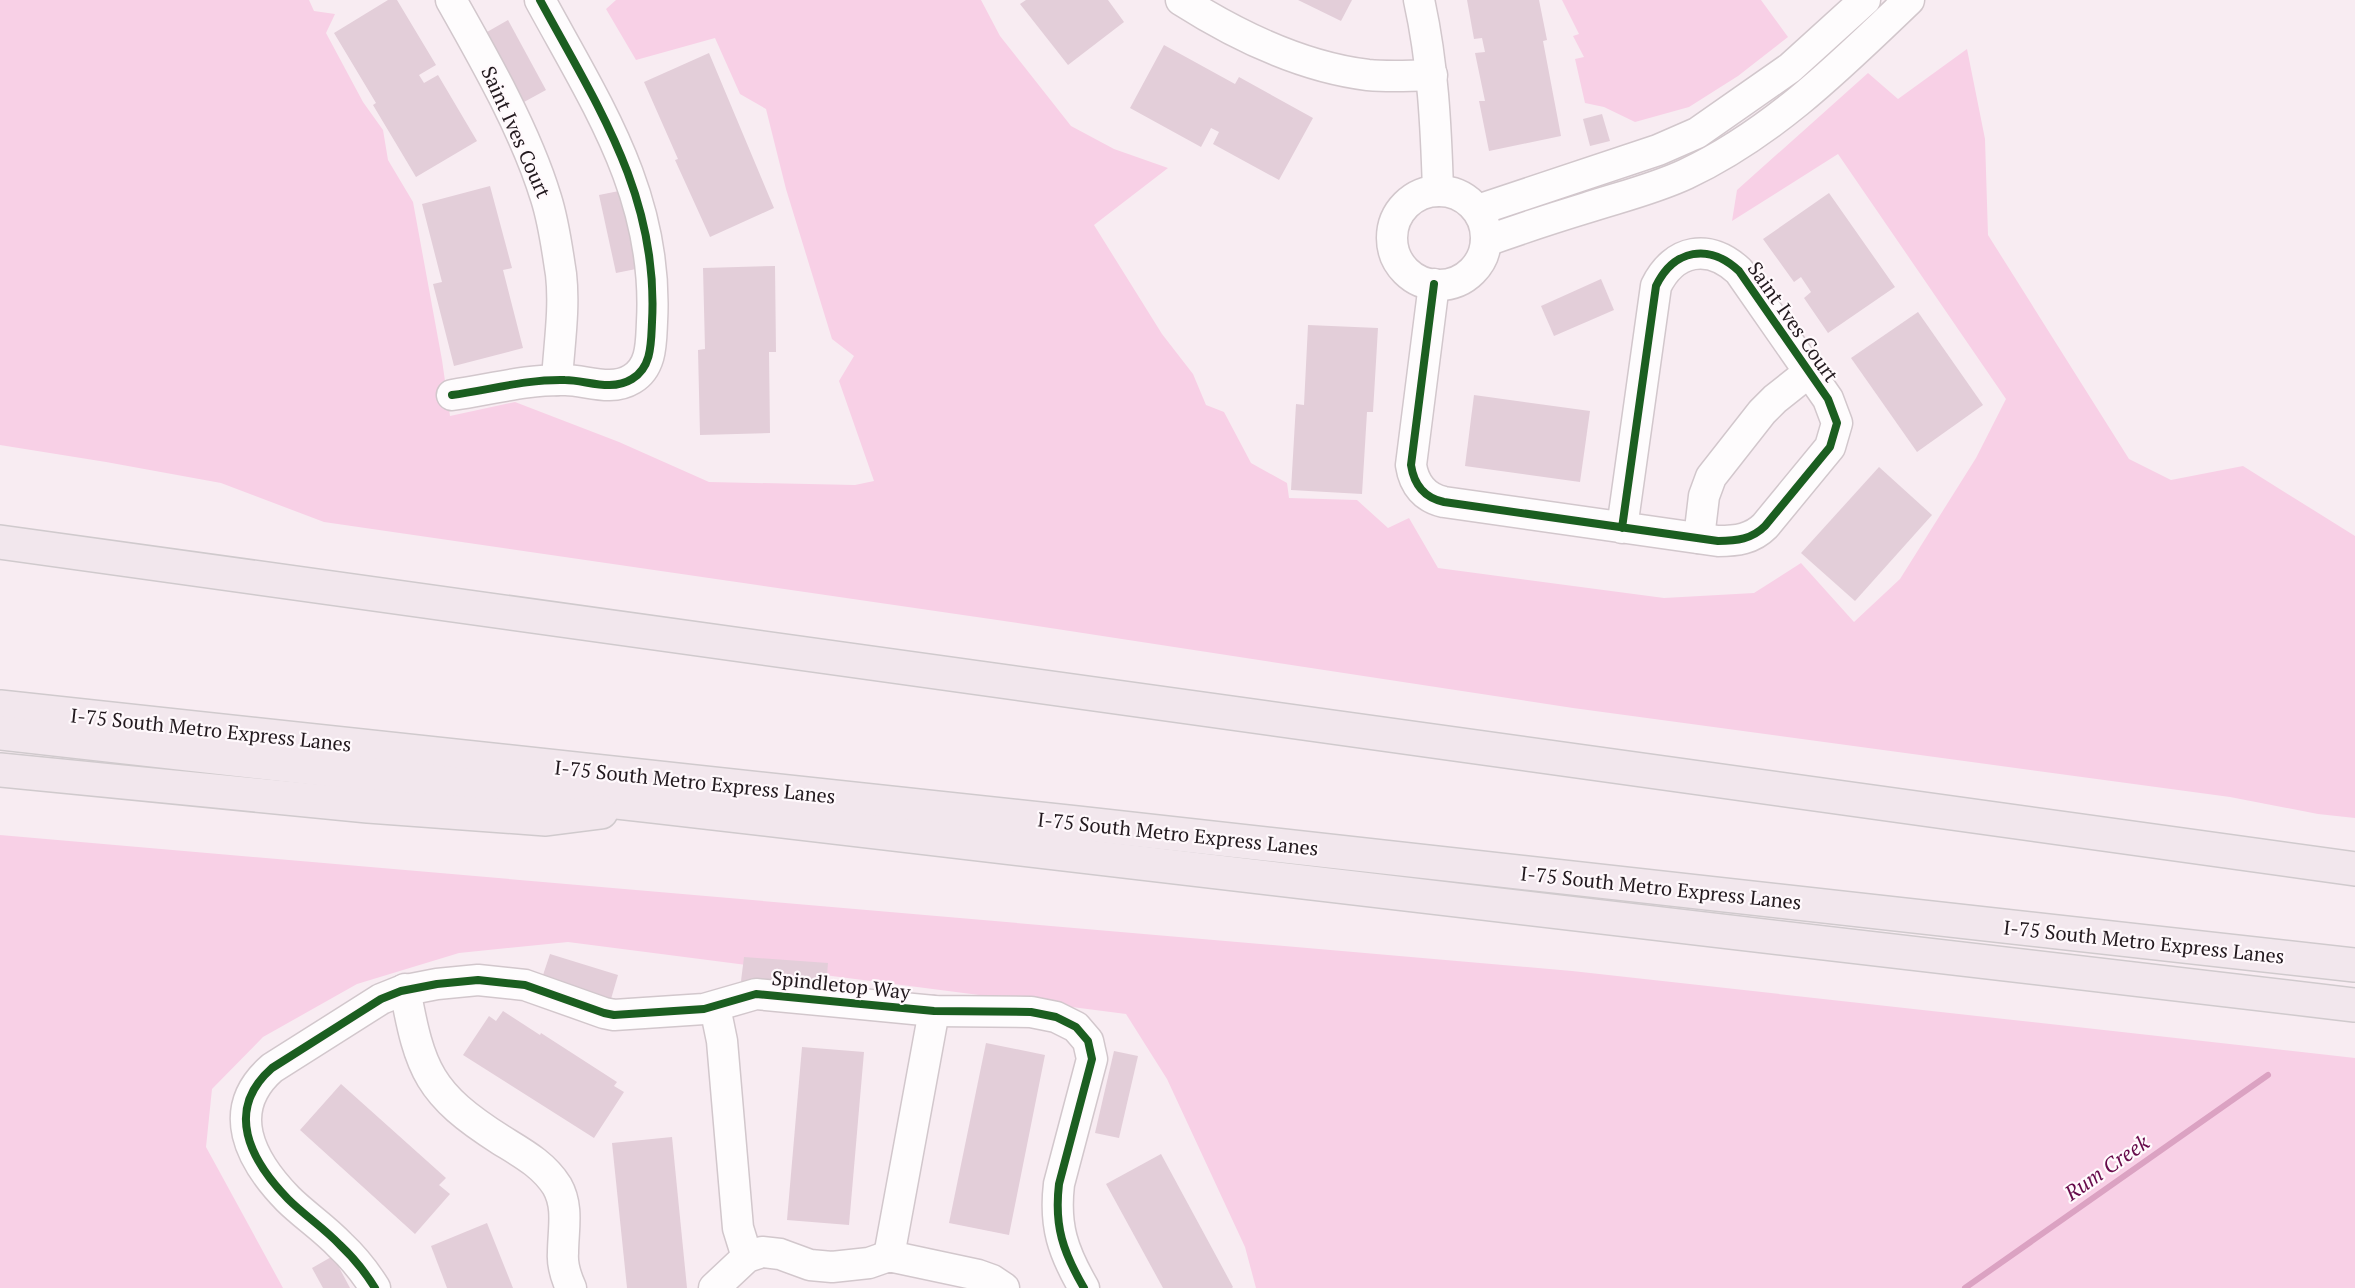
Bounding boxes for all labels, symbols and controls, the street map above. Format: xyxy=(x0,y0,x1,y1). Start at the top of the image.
street label: Saint Ives Court xyxy=(475,62,558,202)
street label: Saint Ives Court xyxy=(1742,256,1845,388)
street label: I-75 South Metro Express Lanes xyxy=(69,701,353,758)
street label: I-75 South Metro Express Lanes xyxy=(553,753,837,810)
street label: I-75 South Metro Express Lanes xyxy=(1036,805,1320,862)
street label: I-75 South Metro Express Lanes xyxy=(1519,859,1803,916)
street label: I-75 South Metro Express Lanes xyxy=(2002,913,2286,970)
street label: Spindletop Way xyxy=(770,964,913,1005)
water label: Rum Creek xyxy=(2058,1127,2155,1207)

